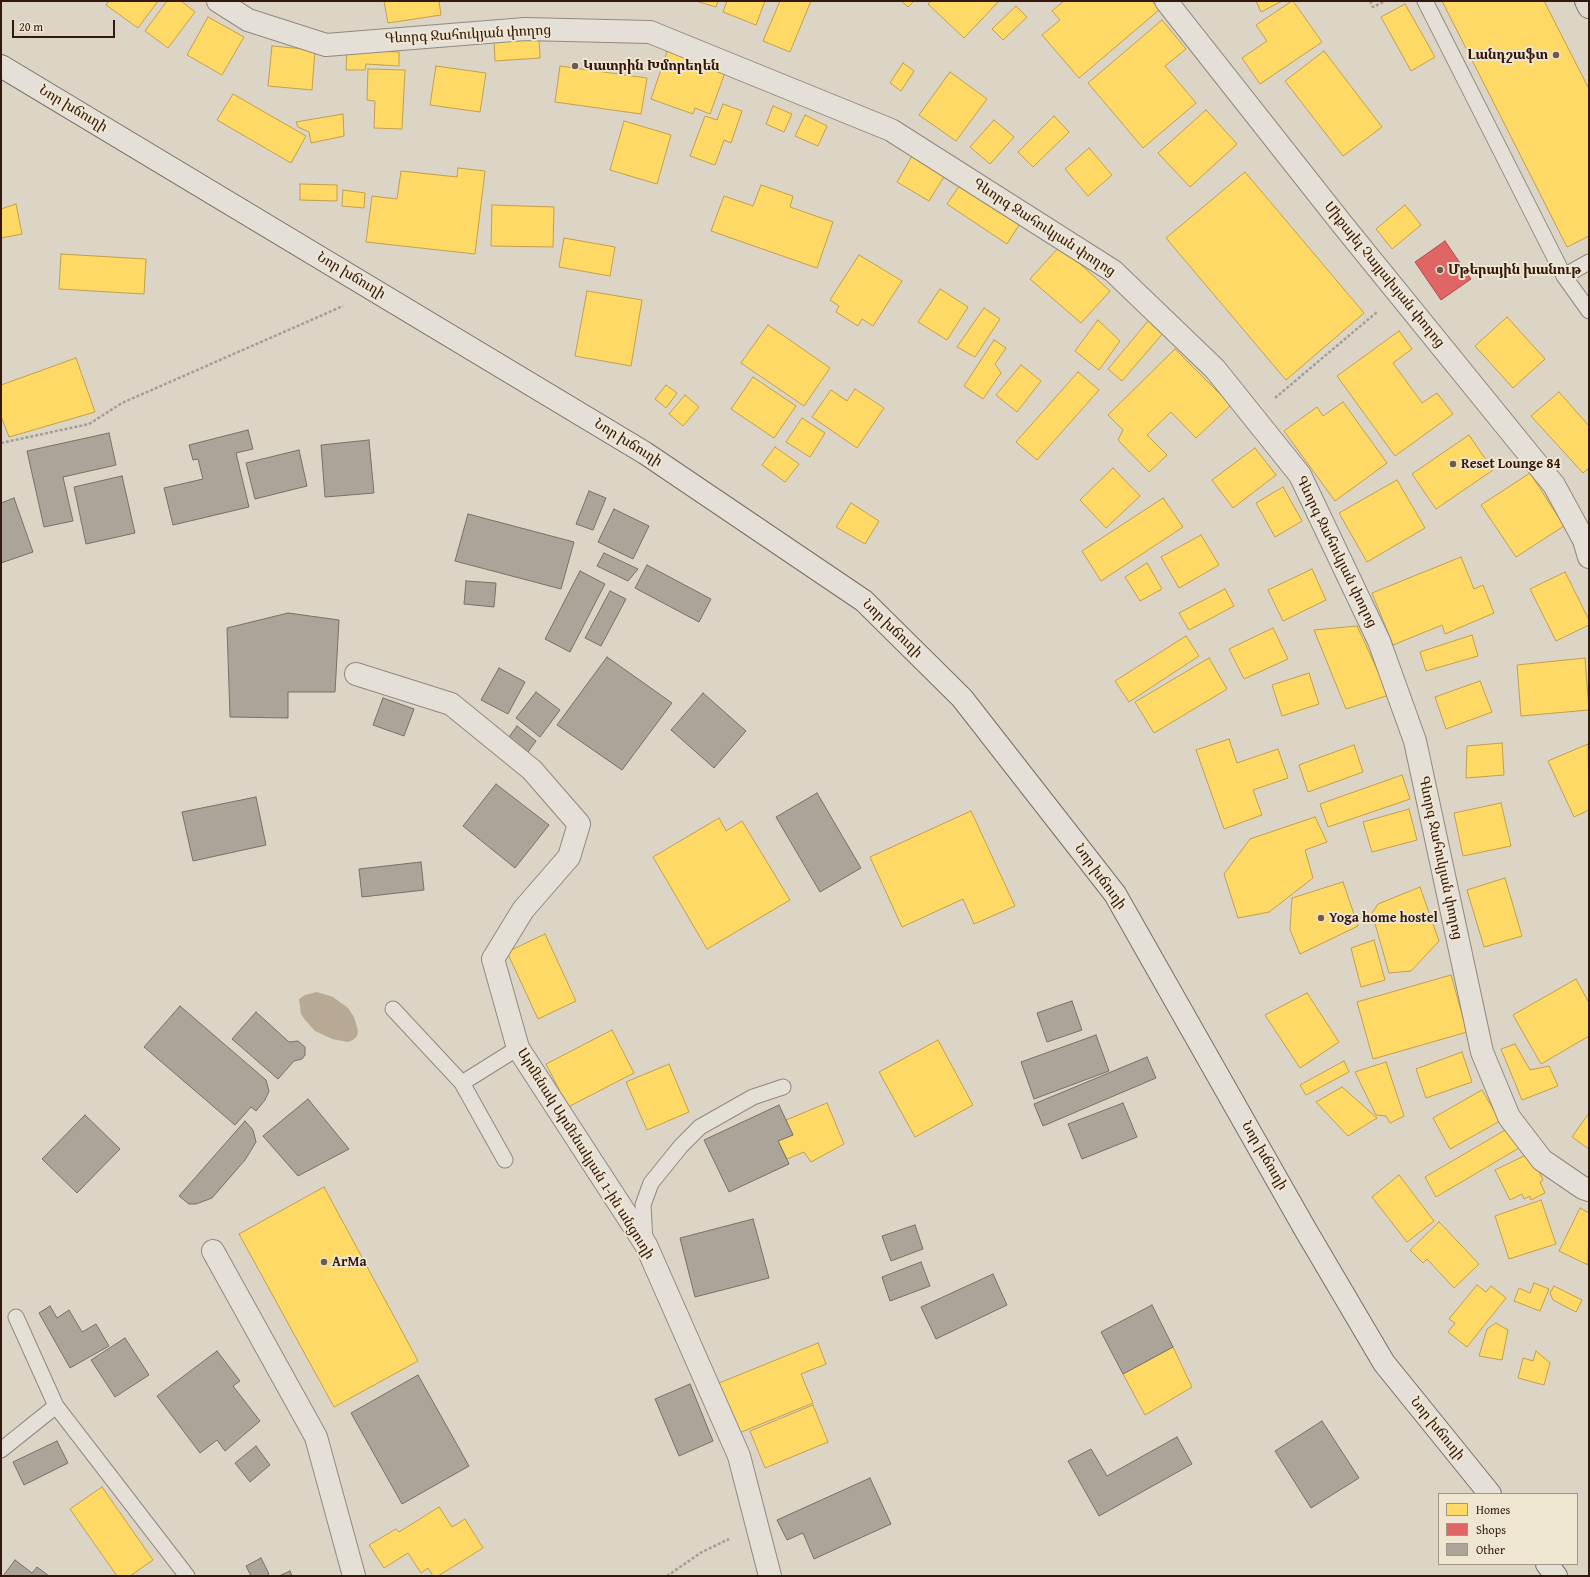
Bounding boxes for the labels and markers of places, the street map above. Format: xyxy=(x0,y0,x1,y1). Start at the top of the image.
place label: Լանդշաֆտ xyxy=(1467,47,1548,63)
marker: Լանդշաֆտ xyxy=(1551,50,1561,60)
place label: Կատրին Խմորեղեն xyxy=(583,58,719,74)
marker: Կատրին Խմորեղեն xyxy=(570,61,580,71)
place label: Մթերային խանութ xyxy=(1448,262,1581,278)
marker: Մթերային խանութ xyxy=(1435,265,1445,275)
place label: Reset Lounge 84 xyxy=(1461,456,1561,472)
marker: Reset Lounge 84 xyxy=(1448,459,1458,469)
place label: Yoga home hostel xyxy=(1329,910,1438,926)
marker: Yoga home hostel xyxy=(1316,913,1326,923)
place label: ArMa xyxy=(332,1254,367,1270)
marker: ArMa xyxy=(319,1257,329,1267)

